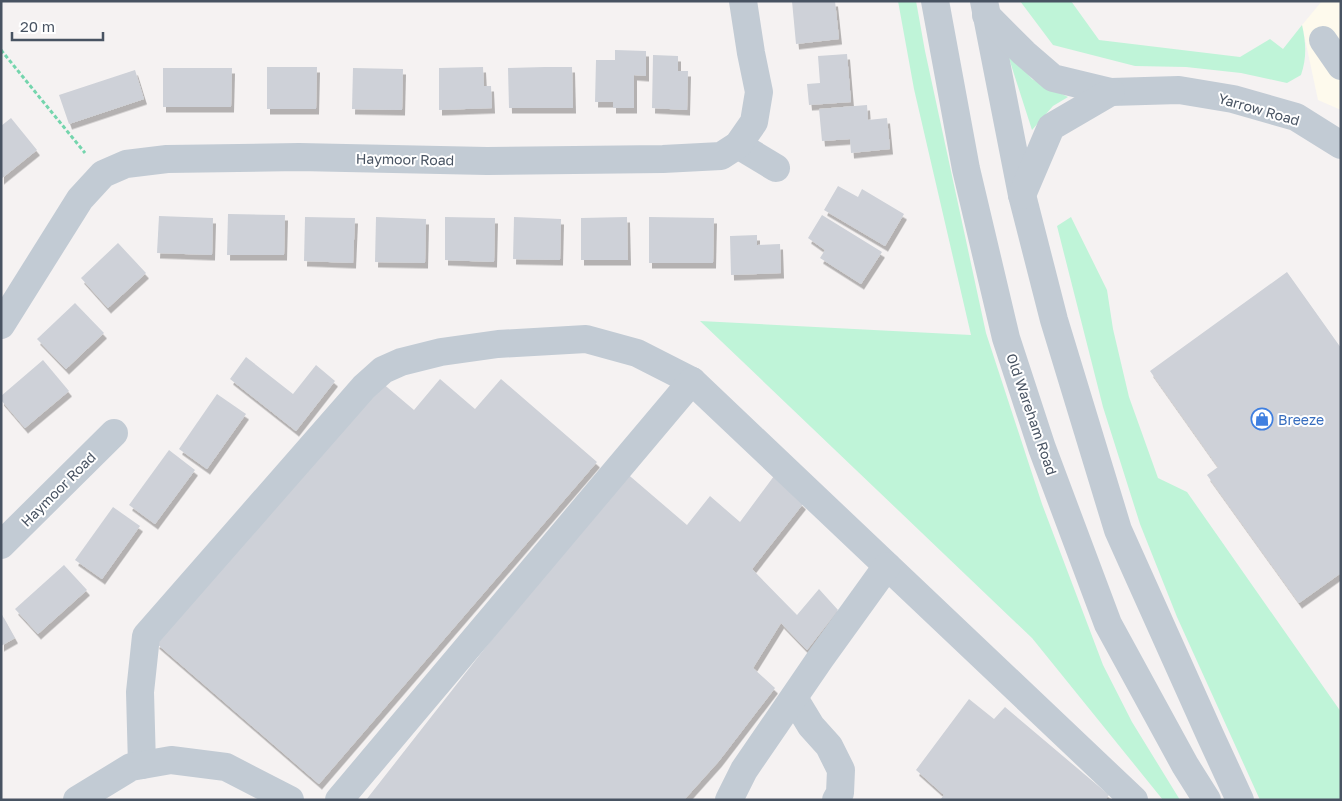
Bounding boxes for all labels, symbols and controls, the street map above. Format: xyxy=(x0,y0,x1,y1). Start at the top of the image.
scale bar xyxy=(12,10,104,42)
text: 20 m xyxy=(20,17,55,35)
street label: Yarrow Road xyxy=(1216,89,1302,129)
street label: Haymoor Road xyxy=(356,150,454,168)
street label: Old Wareham Road xyxy=(1003,351,1061,477)
shop icon: Breeze xyxy=(1250,407,1274,431)
place label: Breeze xyxy=(1278,411,1324,428)
street label: Haymoor Road xyxy=(17,448,99,530)

